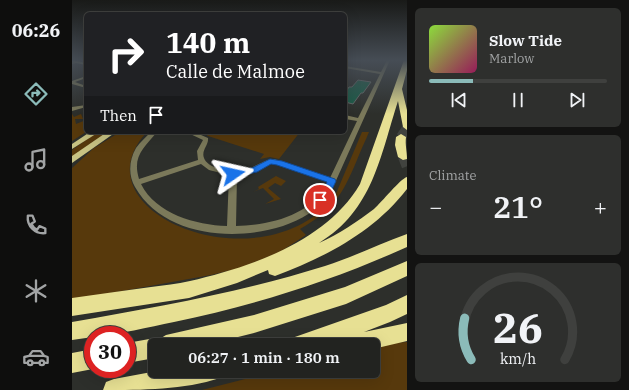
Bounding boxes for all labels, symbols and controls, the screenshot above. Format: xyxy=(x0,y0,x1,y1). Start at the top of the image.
text: 06:26 xyxy=(12,19,60,42)
text: 140 m xyxy=(166,24,250,61)
icon: right xyxy=(100,28,152,80)
text: Slow Tide xyxy=(489,31,562,50)
text: Marlow xyxy=(489,50,534,67)
text: Calle de Malmoe xyxy=(166,60,305,83)
icon: directions xyxy=(22,80,50,108)
icon: previous xyxy=(448,89,470,111)
icon: pause xyxy=(507,89,529,111)
icon: next xyxy=(566,89,588,111)
icon: arrive xyxy=(145,104,167,126)
text: Then xyxy=(100,106,137,125)
icon: music xyxy=(22,146,50,174)
position arrow xyxy=(212,153,254,195)
text: Climate xyxy=(429,167,476,184)
pin xyxy=(303,183,337,217)
text: 21° xyxy=(493,187,543,226)
icon: arrive xyxy=(309,189,331,211)
text: − xyxy=(429,192,442,221)
text: + xyxy=(594,192,607,221)
icon: phone xyxy=(22,211,50,239)
icon: climate xyxy=(22,277,50,305)
text: 26 xyxy=(493,300,543,354)
speed limit sign: 30 xyxy=(84,326,136,378)
icon: car xyxy=(22,343,50,371)
text: 06:27 · 1 min · 180 m xyxy=(188,348,340,367)
text: km/h xyxy=(500,349,536,368)

